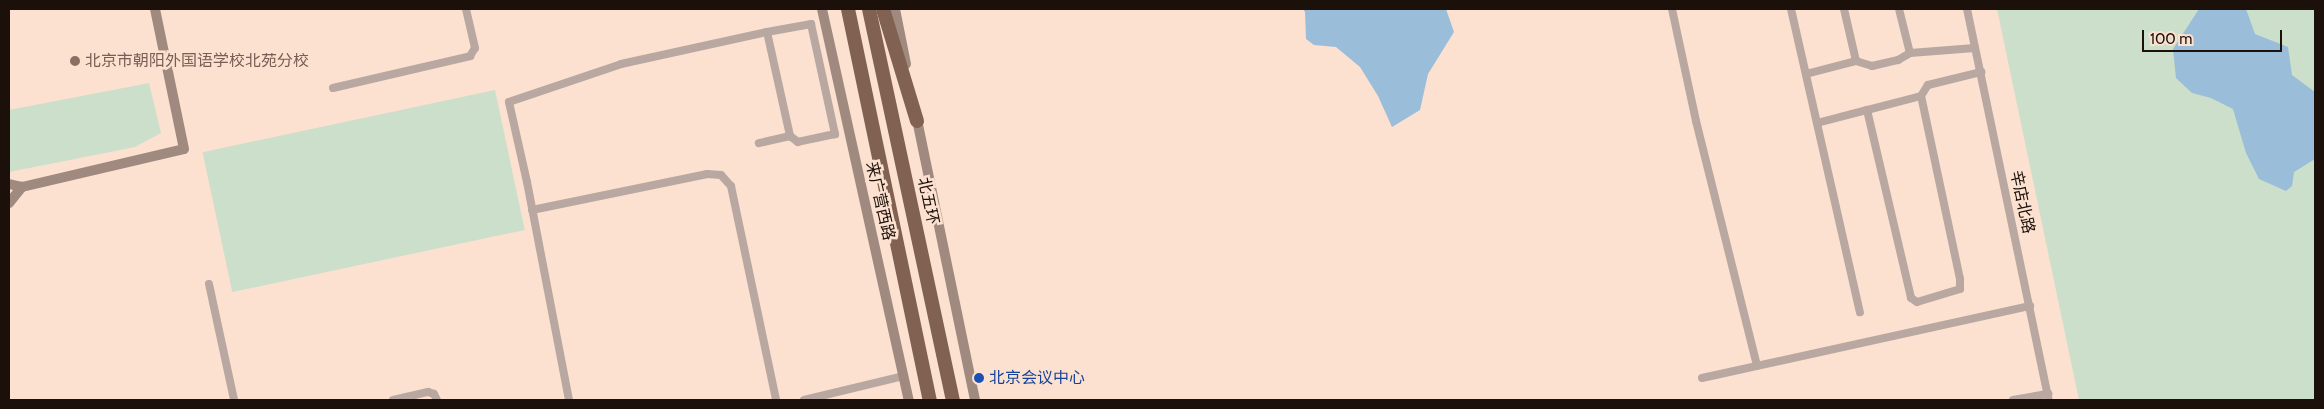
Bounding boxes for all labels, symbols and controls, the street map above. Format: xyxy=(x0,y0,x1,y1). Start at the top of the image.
scale bar xyxy=(2144,20,2284,52)
text: 100 m xyxy=(2150,30,2192,48)
place label: 北京市朝阳外国语学校北苑分校 xyxy=(85,51,309,71)
marker: 北京市朝阳外国语学校北苑分校 xyxy=(69,55,81,67)
street label: 来广营西路 xyxy=(862,160,898,242)
street label: 辛店北路 xyxy=(2006,169,2038,235)
street label: 北五环 xyxy=(914,176,942,226)
place label: 北京会议中心 xyxy=(989,368,1085,388)
marker: 北京会议中心 xyxy=(973,372,985,384)

